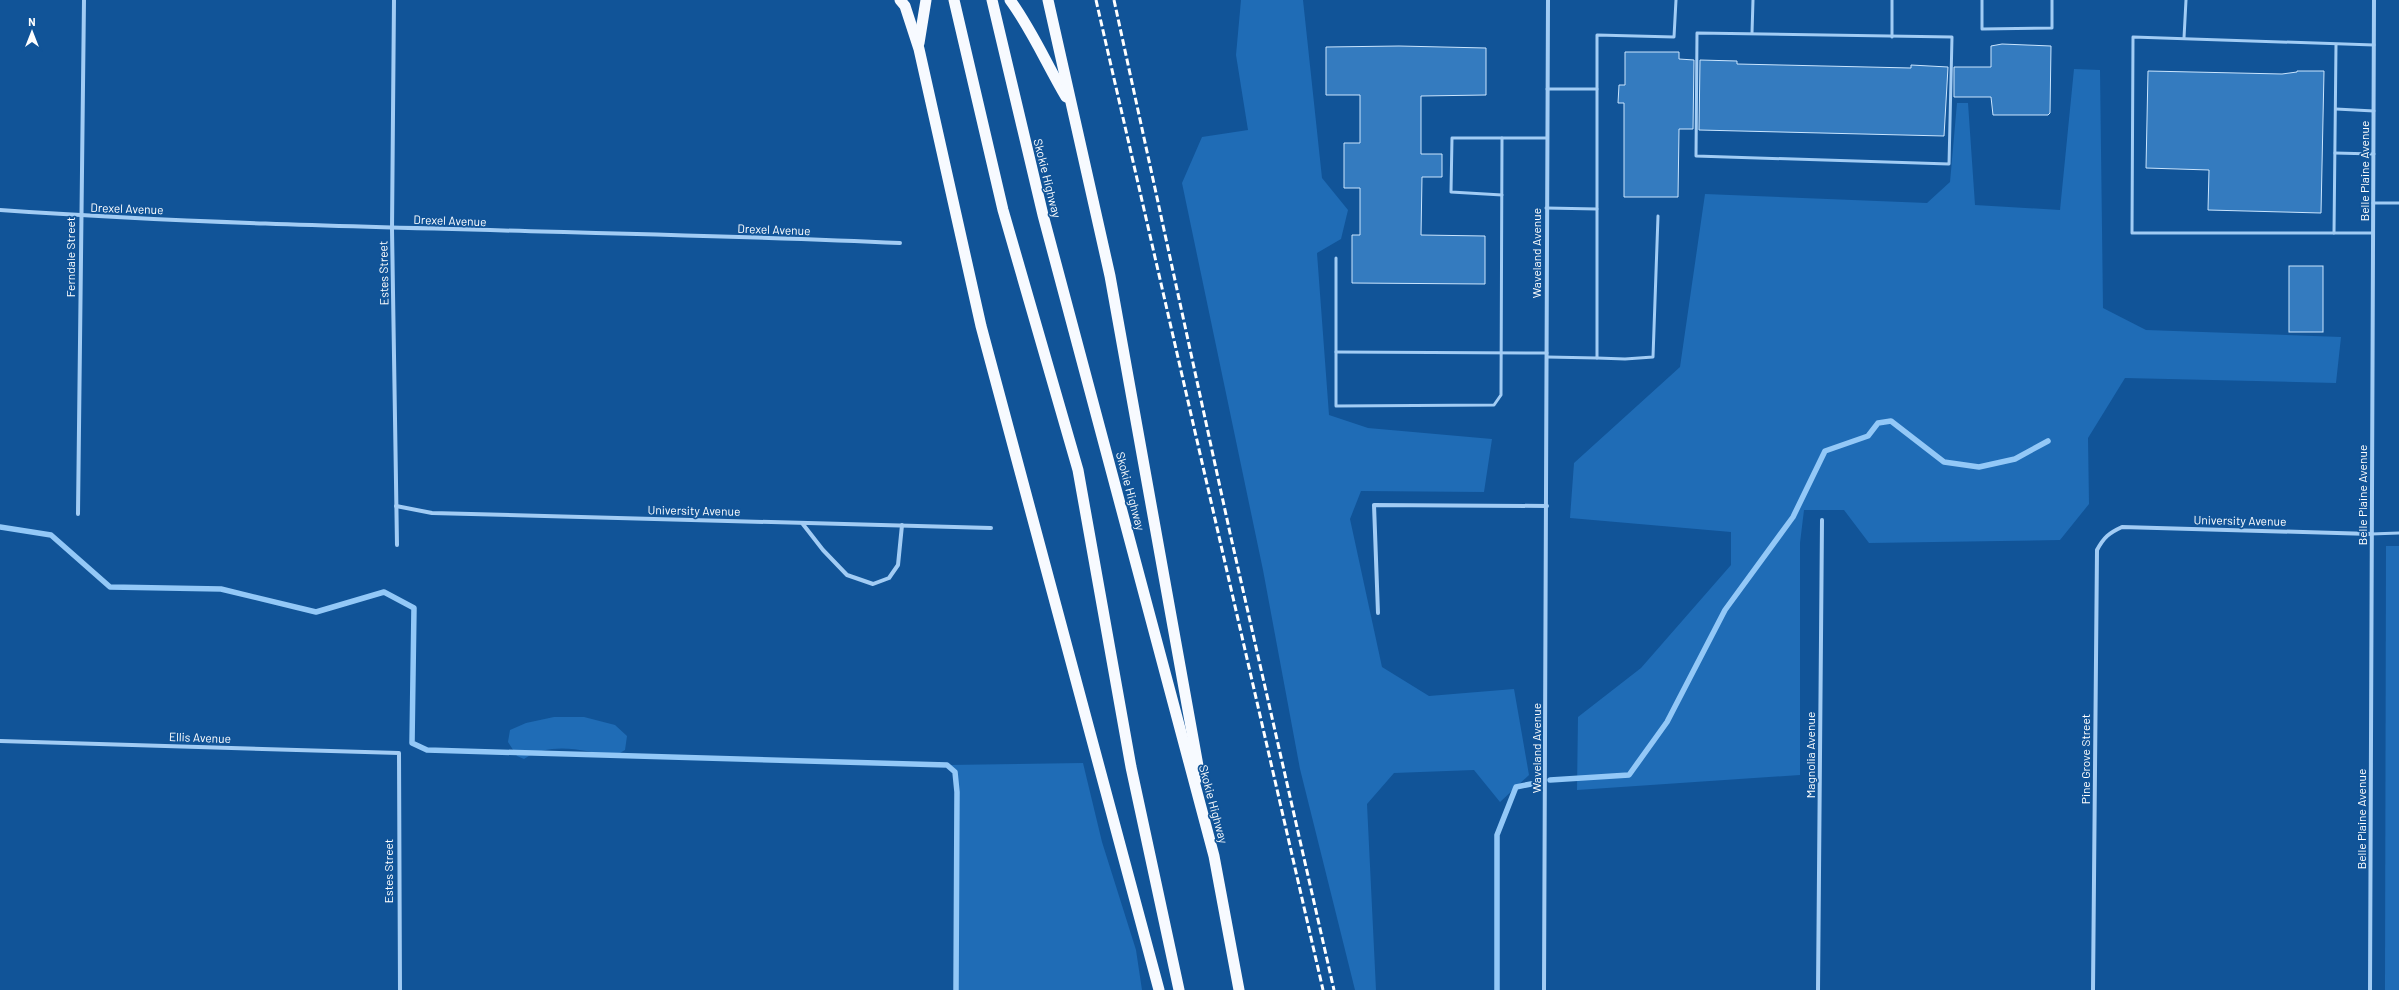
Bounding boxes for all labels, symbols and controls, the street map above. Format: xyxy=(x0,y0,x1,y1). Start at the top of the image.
north arrow xyxy=(12,12,52,52)
text: N xyxy=(28,15,36,28)
street label: Belle Plaine Avenue xyxy=(2357,121,2371,221)
street label: Skokie Highway xyxy=(1031,137,1065,219)
street label: Drexel Avenue xyxy=(90,200,164,216)
street label: Waveland Avenue xyxy=(1529,208,1543,298)
street label: Drexel Avenue xyxy=(413,212,487,228)
street label: Ferndale Street xyxy=(63,217,77,297)
street label: Drexel Avenue xyxy=(737,221,811,237)
street label: Estes Street xyxy=(375,241,391,305)
street label: Belle Plaine Avenue xyxy=(2355,445,2369,545)
street label: Skokie Highway xyxy=(1114,450,1148,532)
street label: University Avenue xyxy=(647,502,741,518)
street label: University Avenue xyxy=(2193,512,2287,528)
street label: Waveland Avenue xyxy=(1529,703,1543,793)
street label: Magnolia Avenue xyxy=(1803,712,1817,798)
street label: Pine Grove Street xyxy=(2078,714,2092,804)
street label: Ellis Avenue xyxy=(169,729,231,745)
street label: Skokie Highway xyxy=(1197,763,1231,845)
street label: Belle Plaine Avenue xyxy=(2354,769,2368,869)
street label: Estes Street xyxy=(381,839,395,903)

